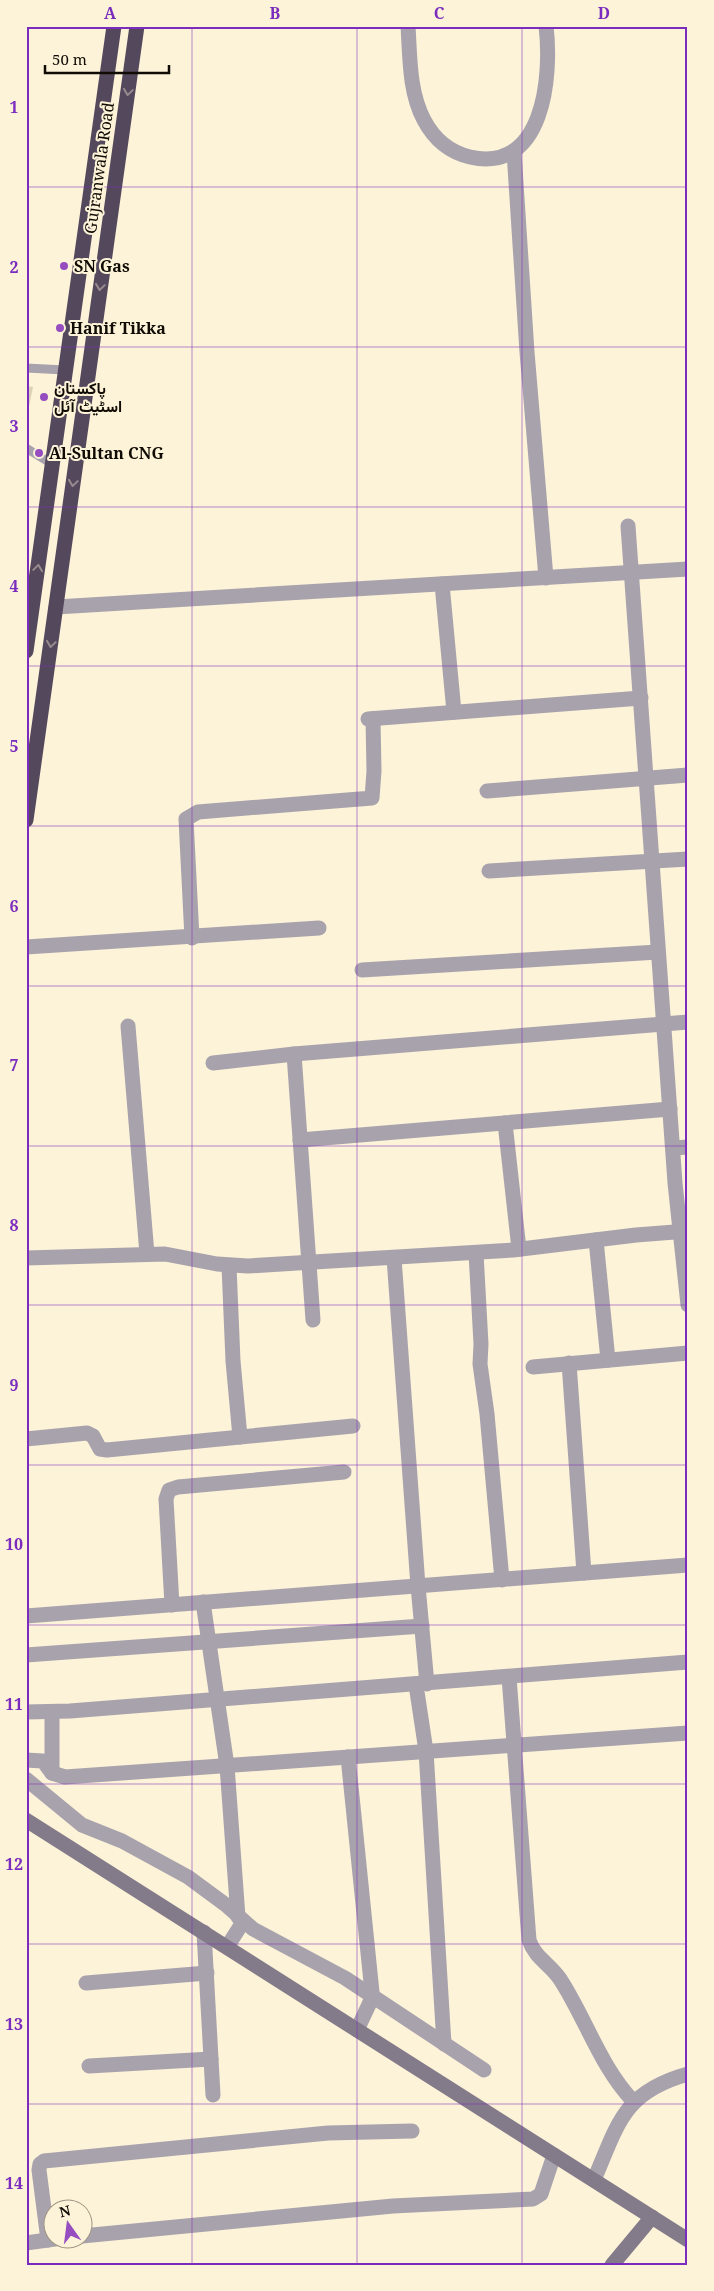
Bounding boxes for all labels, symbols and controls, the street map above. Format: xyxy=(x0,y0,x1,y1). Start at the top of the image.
text: A xyxy=(104,2,117,24)
text: B xyxy=(270,2,281,24)
text: C xyxy=(434,2,445,24)
text: D xyxy=(598,2,610,24)
scale bar xyxy=(45,42,169,74)
text: 50 m xyxy=(52,49,87,69)
one-way arrow xyxy=(123,88,133,96)
text: 1 xyxy=(9,96,19,118)
street label: Gujranwala Road xyxy=(79,101,119,235)
place label: SN Gas xyxy=(74,255,130,277)
text: 2 xyxy=(9,256,19,278)
marker: SN Gas xyxy=(58,260,70,272)
one-way arrow xyxy=(96,283,106,292)
place label: Hanif Tikka xyxy=(70,317,166,339)
marker: Hanif Tikka xyxy=(54,322,66,334)
place label: پاکستان اسٹیٹ آئل xyxy=(54,377,122,417)
marker: پاکستان اسٹیٹ آئل xyxy=(38,391,50,403)
text: 3 xyxy=(9,415,19,437)
place label: Al-Sultan CNG xyxy=(49,442,164,464)
marker: Al-Sultan CNG xyxy=(33,447,45,459)
one-way arrow xyxy=(68,479,79,487)
one-way arrow xyxy=(32,563,42,572)
text: 4 xyxy=(9,575,19,597)
one-way arrow xyxy=(46,640,56,648)
text: 5 xyxy=(9,735,19,757)
text: 6 xyxy=(9,895,19,917)
text: 7 xyxy=(9,1054,19,1076)
text: 8 xyxy=(9,1214,19,1236)
text: 9 xyxy=(9,1374,19,1396)
text: 10 xyxy=(5,1533,23,1555)
text: 11 xyxy=(5,1693,23,1715)
text: 12 xyxy=(5,1853,23,1875)
text: 13 xyxy=(5,2013,23,2035)
text: 14 xyxy=(5,2172,23,2194)
north arrow xyxy=(42,2198,92,2248)
text: N xyxy=(57,2200,72,2221)

